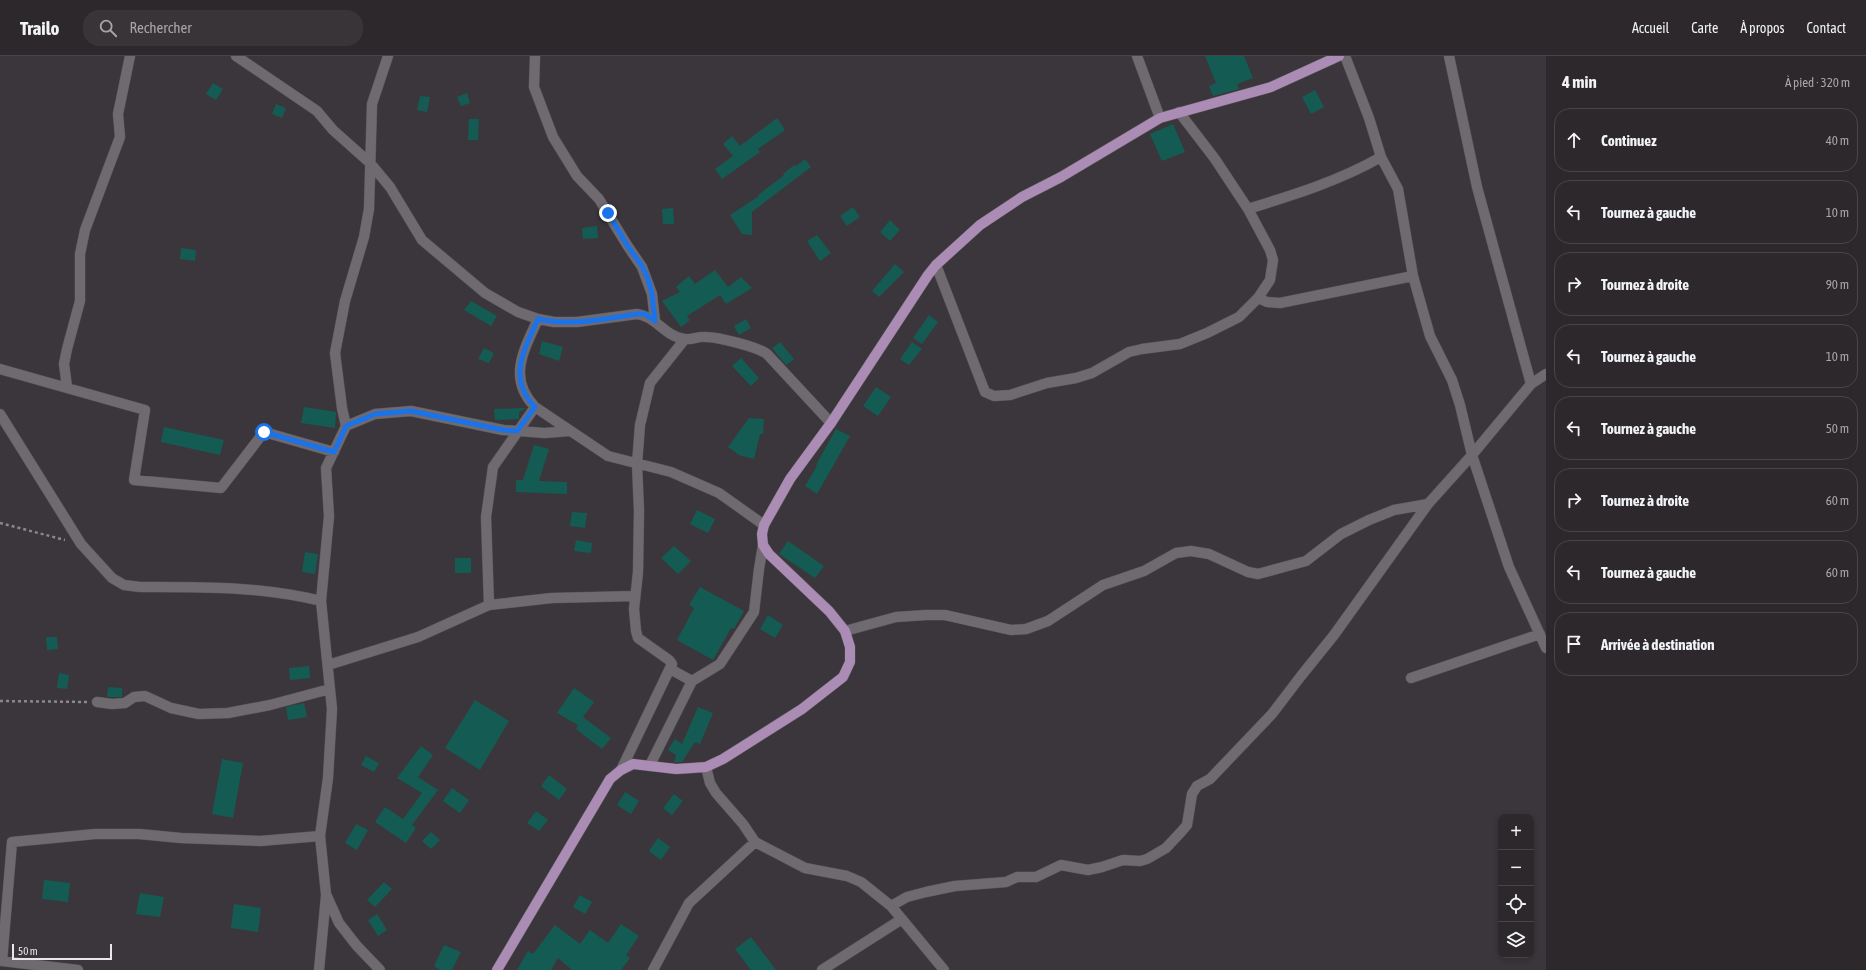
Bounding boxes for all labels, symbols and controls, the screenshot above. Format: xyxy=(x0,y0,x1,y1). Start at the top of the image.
search box xyxy=(83,10,363,46)
text: Trailo xyxy=(20,17,59,39)
icon: search xyxy=(97,17,119,39)
text: Rechercher xyxy=(129,19,192,36)
text: Accueil xyxy=(1632,20,1669,36)
text: Carte xyxy=(1691,20,1718,36)
text: À propos xyxy=(1740,20,1785,36)
text: Contact xyxy=(1807,20,1846,36)
text: 4 min xyxy=(1562,72,1597,92)
text: À pied · 320 m xyxy=(1785,75,1850,90)
icon: ahead xyxy=(1563,129,1585,151)
text: Continuez xyxy=(1601,132,1657,149)
text: 40 m xyxy=(1826,133,1849,148)
icon: left xyxy=(1563,201,1585,223)
route end xyxy=(599,204,617,222)
text: Tournez à gauche xyxy=(1601,204,1696,221)
text: 10 m xyxy=(1826,205,1849,220)
icon: right xyxy=(1563,273,1585,295)
text: Tournez à droite xyxy=(1601,276,1689,293)
text: 90 m xyxy=(1826,277,1849,292)
icon: left xyxy=(1563,345,1585,367)
text: Tournez à gauche xyxy=(1601,348,1696,365)
text: 10 m xyxy=(1826,349,1849,364)
icon: left xyxy=(1563,417,1585,439)
text: Tournez à gauche xyxy=(1601,420,1696,437)
text: 50 m xyxy=(1826,421,1849,436)
route start xyxy=(255,423,273,441)
icon: right xyxy=(1563,489,1585,511)
text: Tournez à droite xyxy=(1601,492,1689,509)
text: 60 m xyxy=(1826,493,1849,508)
icon: left xyxy=(1563,561,1585,583)
text: Tournez à gauche xyxy=(1601,564,1696,581)
text: 60 m xyxy=(1826,565,1849,580)
icon: arrive xyxy=(1563,633,1585,655)
text: Arrivée à destination xyxy=(1601,636,1715,653)
map controls xyxy=(1498,814,1534,958)
button: + xyxy=(1498,814,1534,850)
button: − xyxy=(1498,850,1534,886)
button: locate xyxy=(1498,886,1534,922)
button: layers xyxy=(1498,922,1534,958)
scale bar xyxy=(12,942,112,961)
text: 50 m xyxy=(18,945,38,957)

